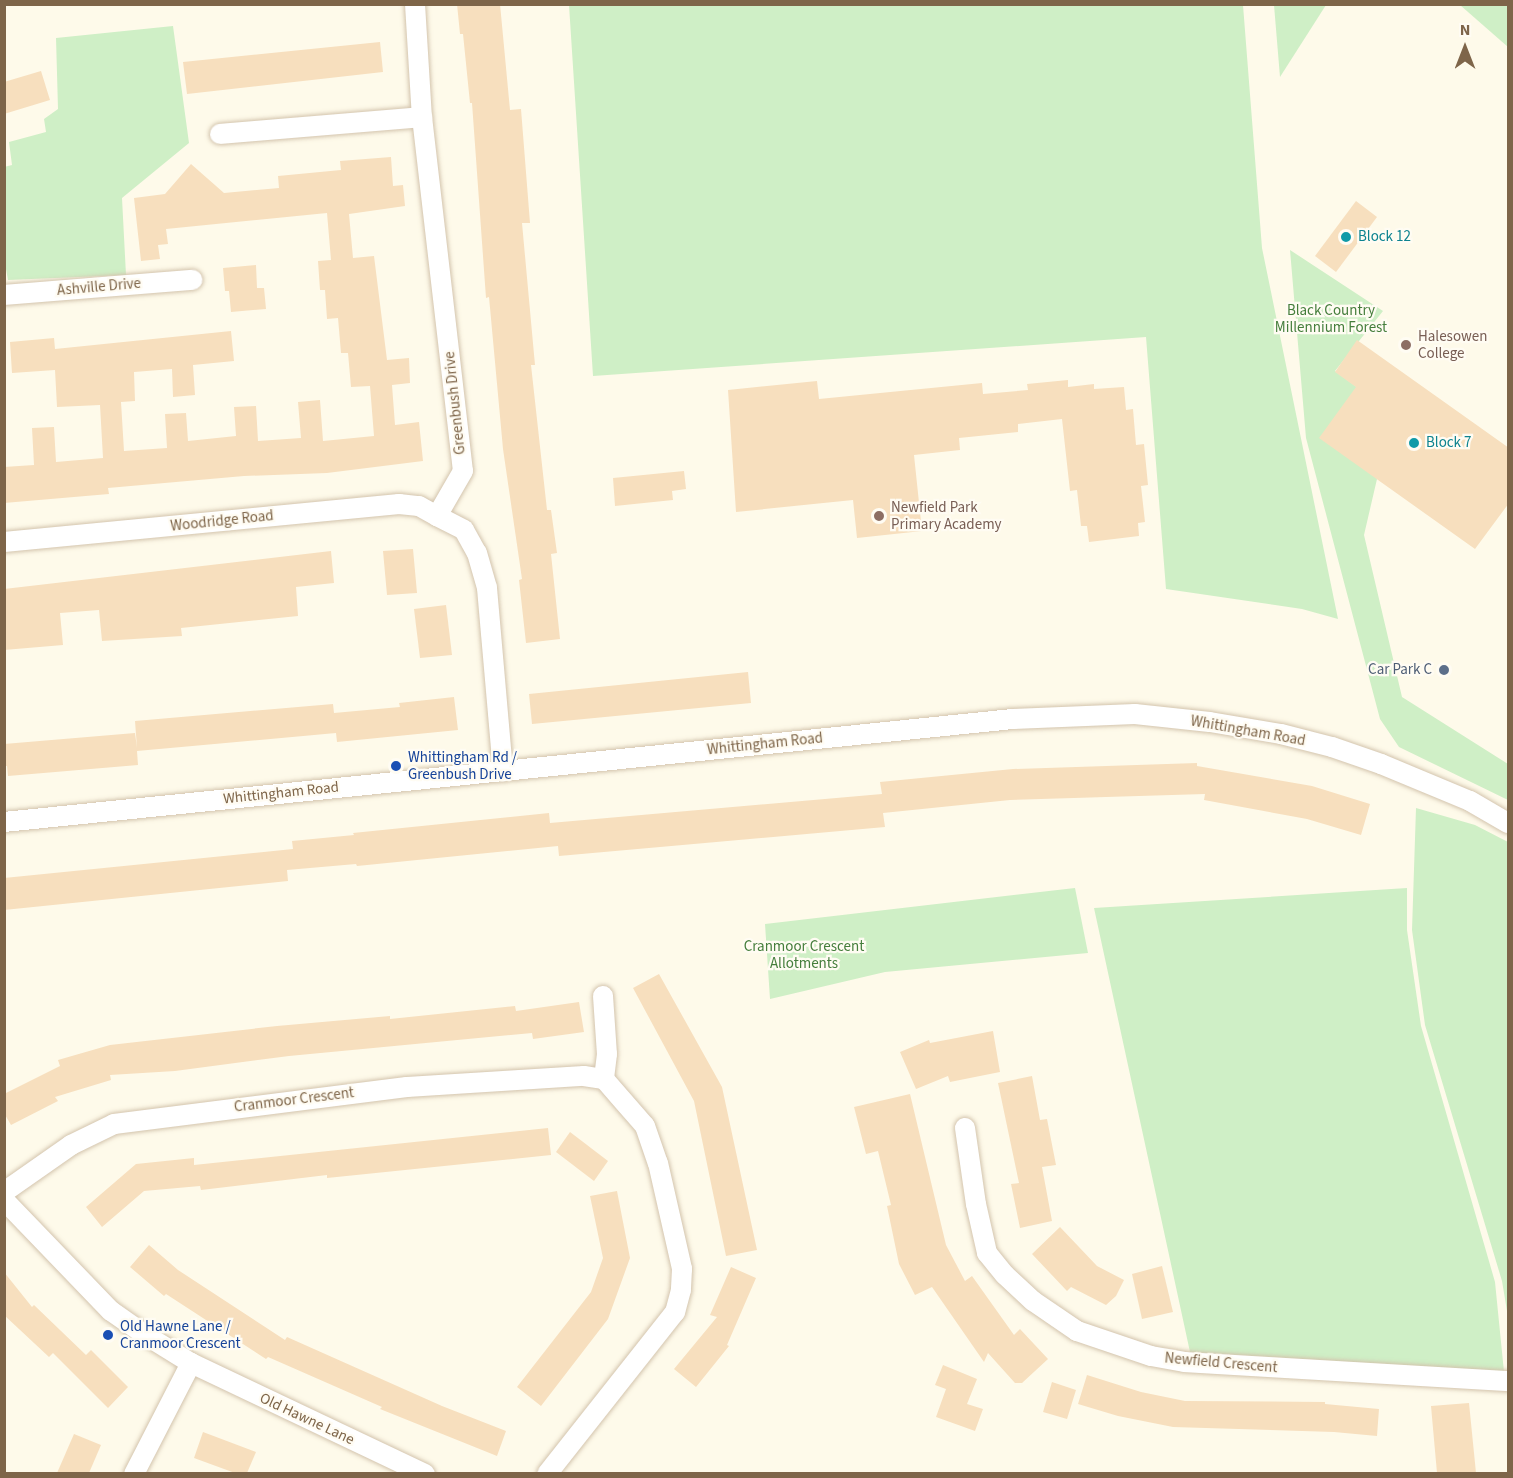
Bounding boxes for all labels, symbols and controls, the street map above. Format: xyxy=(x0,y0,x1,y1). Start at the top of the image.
north arrow xyxy=(1435,18,1495,78)
text: N xyxy=(1460,19,1470,41)
place label: Block 12 xyxy=(1358,228,1411,246)
marker: Block 12 xyxy=(1339,230,1353,244)
street label: Ashville Drive xyxy=(56,274,142,300)
park label: Black Country Millennium Forest xyxy=(1275,301,1387,336)
place label: Halesowen College xyxy=(1418,327,1487,362)
marker: Halesowen College xyxy=(1399,338,1413,352)
street label: Greenbush Drive xyxy=(441,350,469,456)
place label: Block 7 xyxy=(1426,434,1471,452)
marker: Block 7 xyxy=(1407,436,1421,450)
place label: Newfield Park Primary Academy xyxy=(891,498,1002,533)
street label: Woodridge Road xyxy=(170,507,274,535)
marker: Newfield Park Primary Academy xyxy=(872,509,886,523)
place label: Car Park C xyxy=(1368,661,1432,679)
marker: Car Park C xyxy=(1437,663,1451,677)
street label: Whittingham Road xyxy=(1189,712,1307,750)
street label: Whittingham Road xyxy=(706,729,824,759)
place label: Whittingham Rd / Greenbush Drive xyxy=(408,748,517,783)
marker: Whittingham Rd / Greenbush Drive xyxy=(389,759,403,773)
street label: Whittingham Road xyxy=(222,778,340,808)
park label: Cranmoor Crescent Allotments xyxy=(744,937,864,972)
street label: Cranmoor Crescent xyxy=(233,1084,355,1116)
place label: Old Hawne Lane / Cranmoor Crescent xyxy=(120,1317,241,1352)
marker: Old Hawne Lane / Cranmoor Crescent xyxy=(101,1328,115,1342)
street label: Newfield Crescent xyxy=(1164,1349,1278,1377)
street label: Old Hawne Lane xyxy=(257,1389,357,1449)

